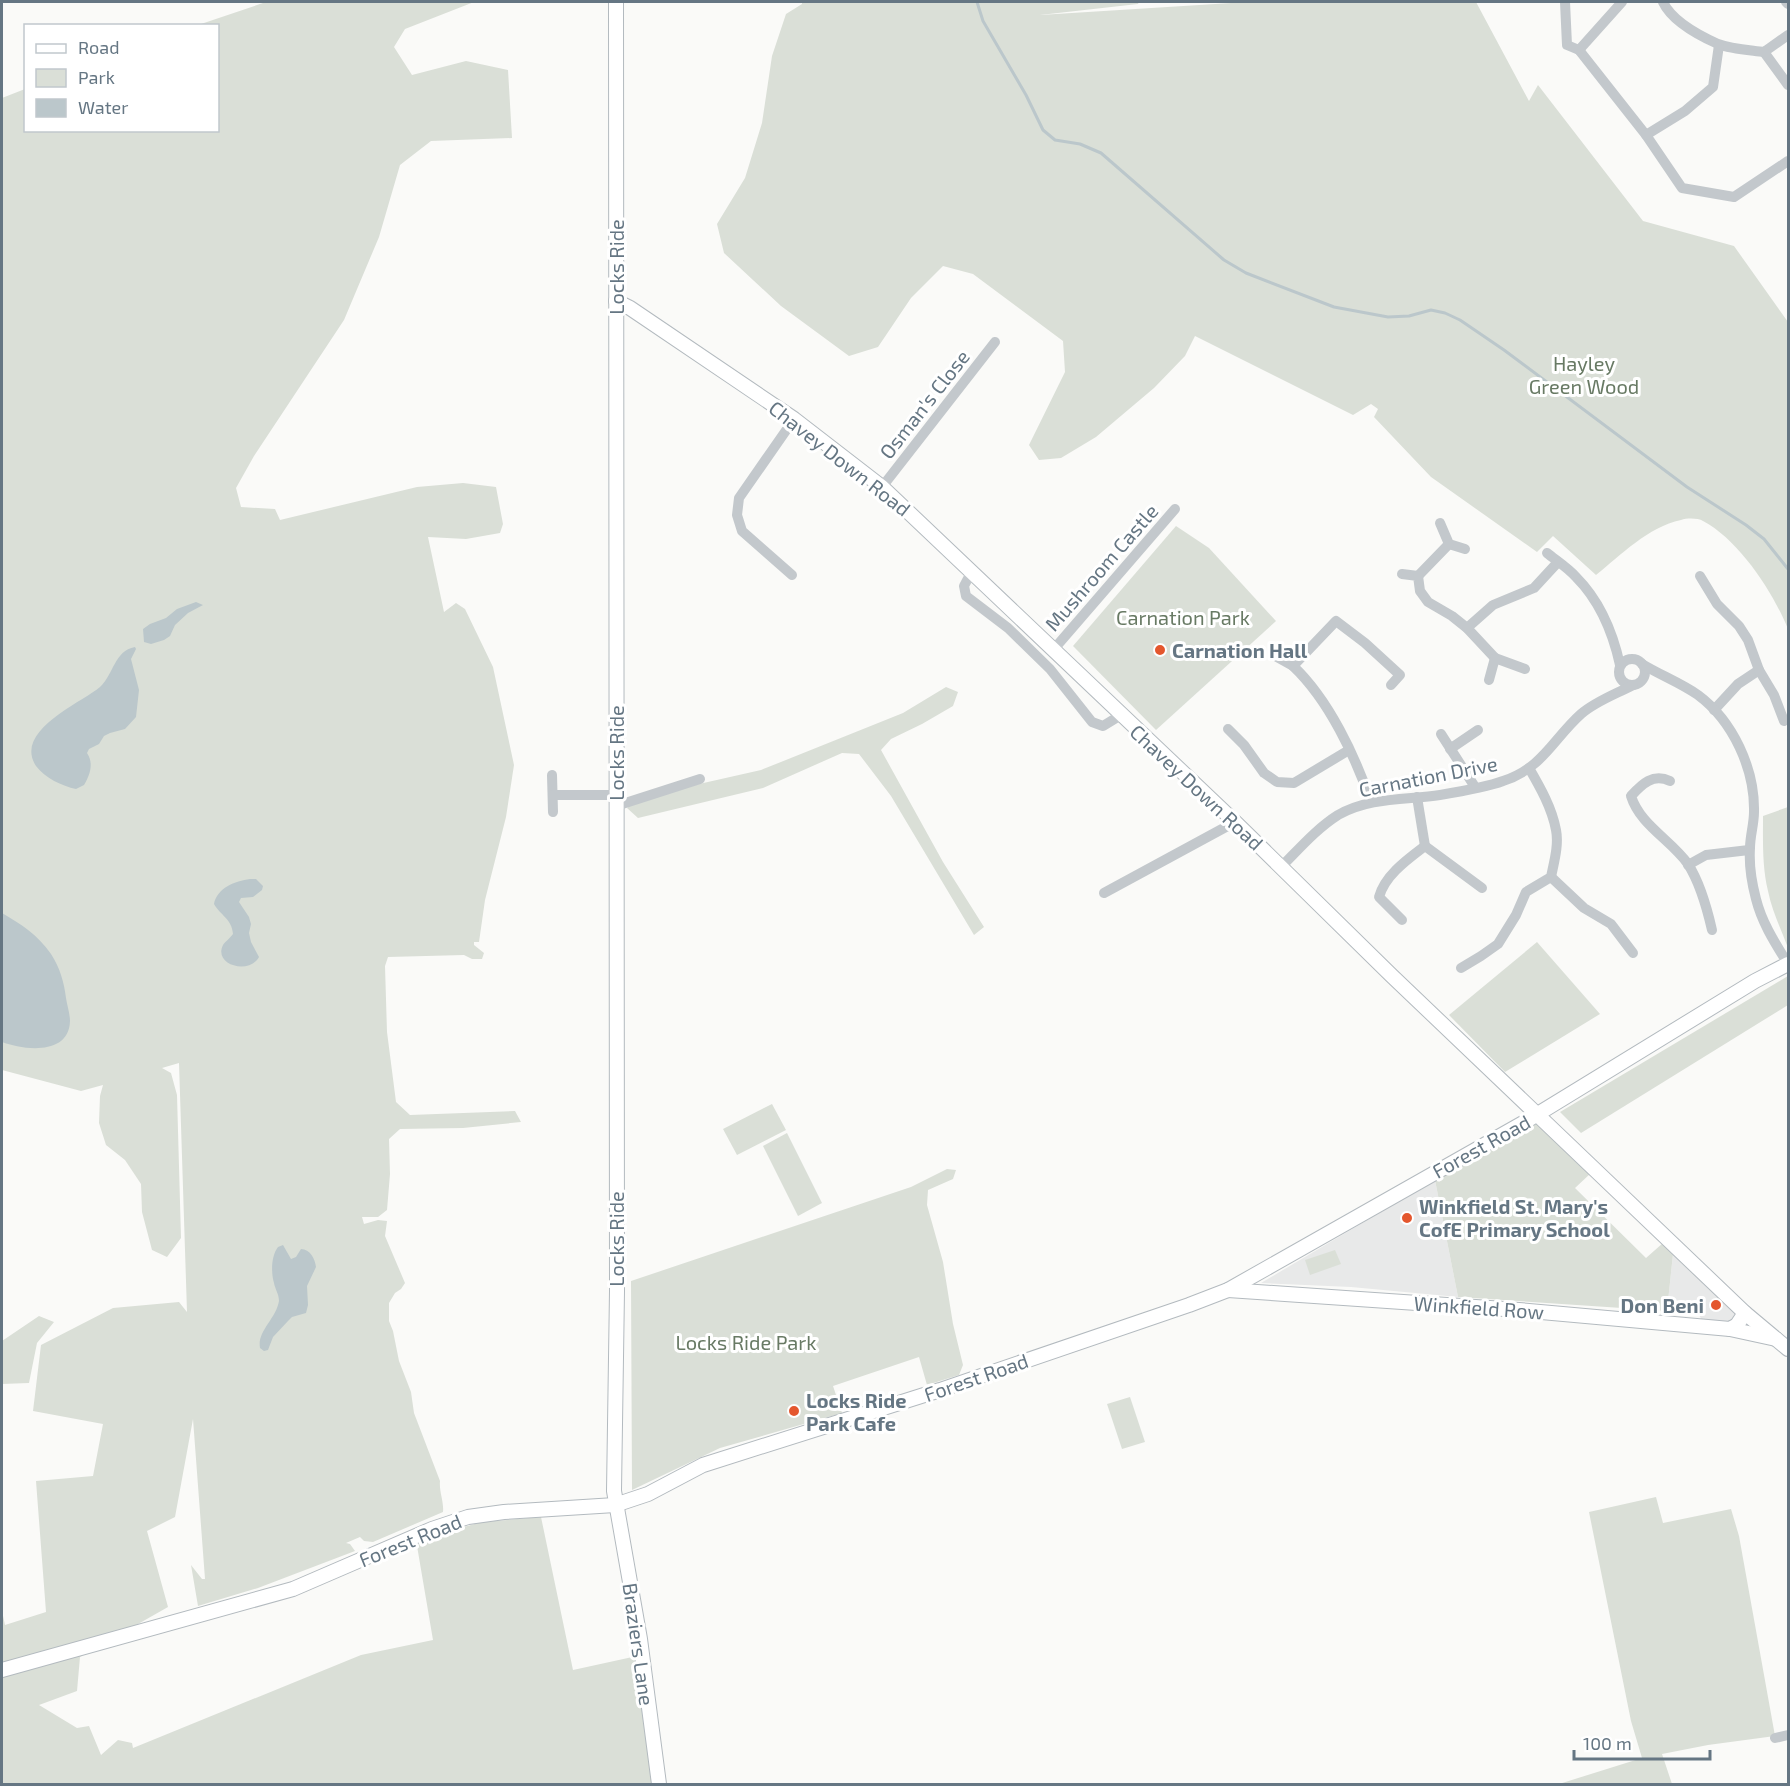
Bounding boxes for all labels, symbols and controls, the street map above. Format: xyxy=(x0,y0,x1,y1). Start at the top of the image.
legend xyxy=(24,24,219,132)
text: Road xyxy=(78,36,119,58)
text: Park xyxy=(78,66,115,88)
text: Water xyxy=(78,96,128,118)
street label: Locks Ride xyxy=(604,219,628,315)
street label: Osman's Close xyxy=(874,345,974,463)
park label: Hayley Green Wood xyxy=(1529,351,1639,398)
street label: Chavey Down Road xyxy=(764,395,916,521)
street label: Mushroom Castle xyxy=(1039,499,1163,635)
park label: Carnation Park xyxy=(1116,605,1250,629)
place label: Carnation Hall xyxy=(1172,638,1308,662)
marker: Carnation Hall xyxy=(1153,643,1167,657)
street label: Locks Ride xyxy=(604,705,628,801)
street label: Chavey Down Road xyxy=(1126,719,1268,855)
street label: Carnation Drive xyxy=(1357,751,1499,801)
street label: Forest Road xyxy=(1428,1109,1534,1183)
street label: Locks Ride xyxy=(604,1191,628,1287)
place label: Winkfield St. Mary's CofE Primary School xyxy=(1419,1194,1610,1242)
marker: Winkfield St. Mary's CofE Primary School xyxy=(1400,1211,1414,1225)
street label: Winkfield Row xyxy=(1413,1290,1545,1324)
place label: Don Beni xyxy=(1621,1293,1704,1317)
marker: Don Beni xyxy=(1709,1298,1723,1312)
park label: Locks Ride Park xyxy=(675,1330,817,1354)
street label: Forest Road xyxy=(921,1348,1031,1406)
place label: Locks Ride Park Cafe xyxy=(806,1388,906,1435)
marker: Locks Ride Park Cafe xyxy=(787,1404,801,1418)
street label: Forest Road xyxy=(355,1509,465,1571)
street label: Braziers Lane xyxy=(619,1581,659,1707)
scale bar xyxy=(1574,1723,1710,1761)
text: 100 m xyxy=(1583,1732,1632,1754)

